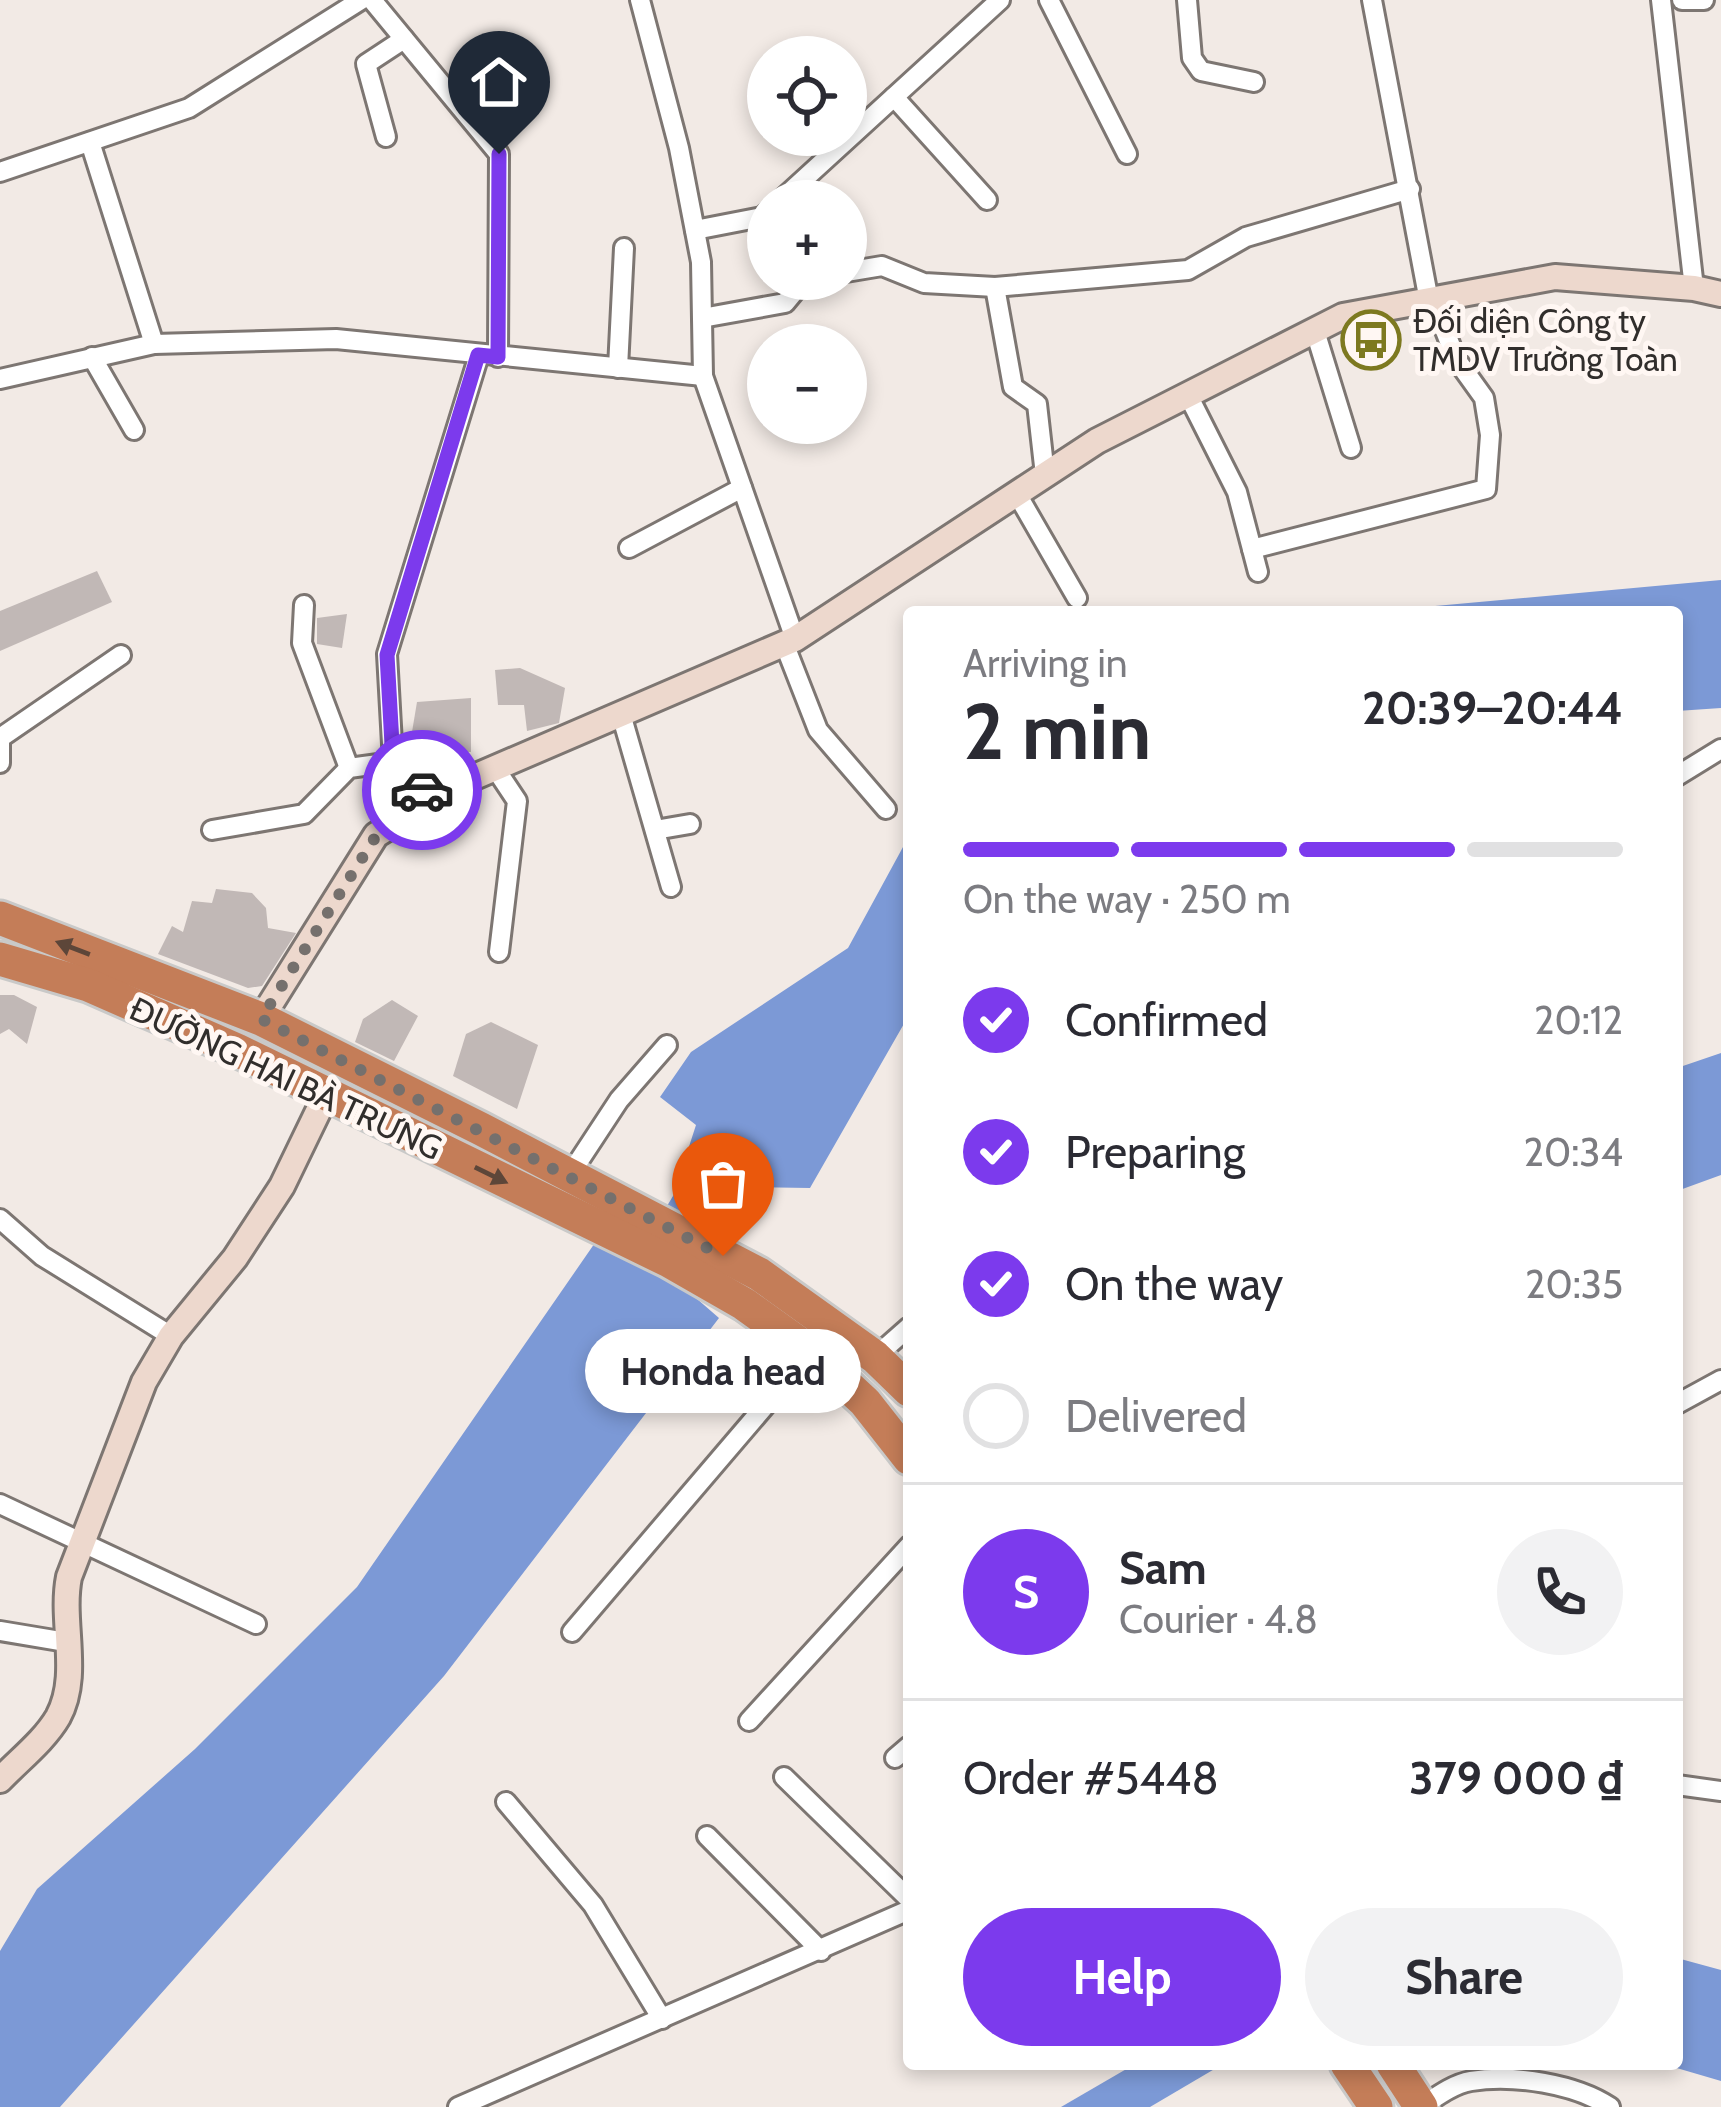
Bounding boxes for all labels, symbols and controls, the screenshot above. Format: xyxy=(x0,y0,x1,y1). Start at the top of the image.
pin xyxy=(448,31,550,154)
map controls xyxy=(747,36,867,444)
button: locate xyxy=(747,36,867,156)
icon: home xyxy=(466,49,532,115)
button: + xyxy=(747,180,867,300)
place label: Đối diện Công ty TMDV Trường Toàn xyxy=(1413,301,1678,379)
bus stop icon: Đối diện Công ty TMDV Trường Toàn xyxy=(1340,309,1402,371)
button: − xyxy=(747,324,867,444)
text: Arriving in xyxy=(963,639,1127,687)
text: 20:39–20:44 xyxy=(1362,681,1623,735)
text: 2 min xyxy=(963,684,1151,779)
courier xyxy=(362,730,482,850)
icon: car xyxy=(389,757,455,823)
text: On the way · 250 m xyxy=(963,875,1291,923)
one-way arrow xyxy=(55,937,91,956)
icon: check xyxy=(963,987,1029,1053)
street label: ĐƯỜNG HAI BÀ TRƯNG xyxy=(124,988,448,1168)
text: Confirmed xyxy=(1065,993,1268,1047)
text: 20:12 xyxy=(1534,996,1623,1044)
icon: check xyxy=(963,1119,1029,1185)
text: Preparing xyxy=(1065,1125,1245,1179)
text: 20:34 xyxy=(1524,1128,1623,1176)
pin xyxy=(672,1133,774,1256)
icon: bag xyxy=(690,1151,756,1217)
one-way arrow xyxy=(474,1165,509,1185)
icon: check xyxy=(963,1251,1029,1317)
text: On the way xyxy=(1065,1257,1283,1311)
text: 20:35 xyxy=(1525,1260,1623,1308)
callout: Honda head xyxy=(585,1328,861,1412)
text: Honda head xyxy=(620,1347,826,1395)
text: Delivered xyxy=(1065,1389,1247,1443)
button: phone xyxy=(1497,1529,1623,1655)
text: Sam xyxy=(1119,1541,1207,1595)
text: S xyxy=(1013,1565,1039,1619)
text: Courier · 4.8 xyxy=(1119,1595,1318,1643)
text: Order #5448 xyxy=(963,1751,1219,1805)
text: 379 000 ₫ xyxy=(1409,1751,1623,1805)
button: Help xyxy=(963,1908,1281,2046)
button: Share xyxy=(1305,1908,1623,2046)

